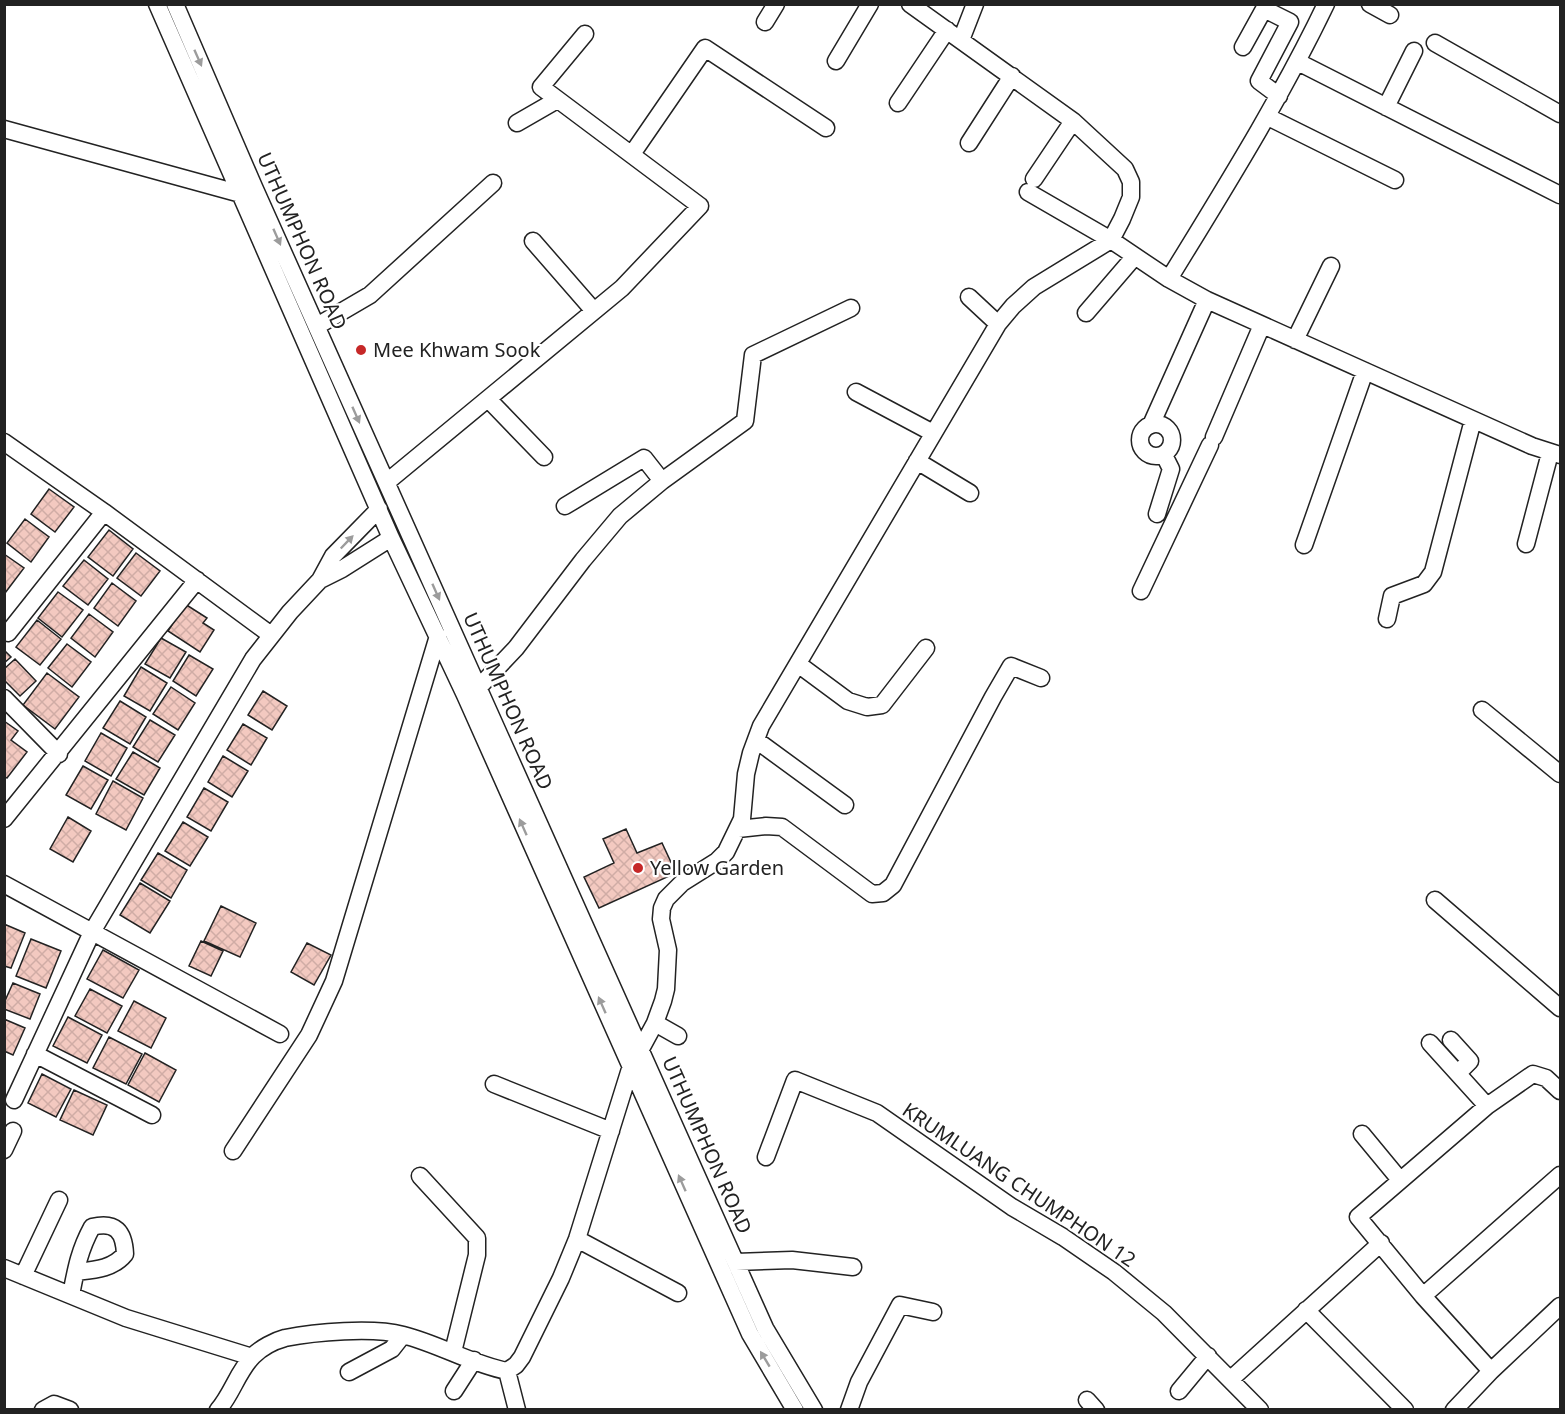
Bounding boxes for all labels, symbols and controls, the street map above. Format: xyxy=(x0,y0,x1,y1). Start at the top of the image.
one-way arrow xyxy=(194,49,203,67)
street label: UTHUMPHON ROAD xyxy=(251,148,354,334)
one-way arrow xyxy=(272,228,281,245)
place label: Mee Khwam Sook xyxy=(373,336,541,363)
marker: Mee Khwam Sook xyxy=(354,343,368,357)
one-way arrow xyxy=(352,406,361,423)
one-way arrow xyxy=(339,536,353,550)
one-way arrow xyxy=(432,584,441,601)
street label: UTHUMPHON ROAD xyxy=(457,608,560,794)
one-way arrow xyxy=(519,818,528,835)
place label: Yellow Garden xyxy=(650,854,784,881)
marker: Yellow Garden xyxy=(631,861,645,875)
one-way arrow xyxy=(597,996,607,1014)
street label: UTHUMPHON ROAD xyxy=(656,1052,759,1238)
street label: KRUMLUANG CHUMPHON 12 xyxy=(897,1096,1141,1273)
one-way arrow xyxy=(677,1173,687,1191)
one-way arrow xyxy=(760,1351,771,1367)

